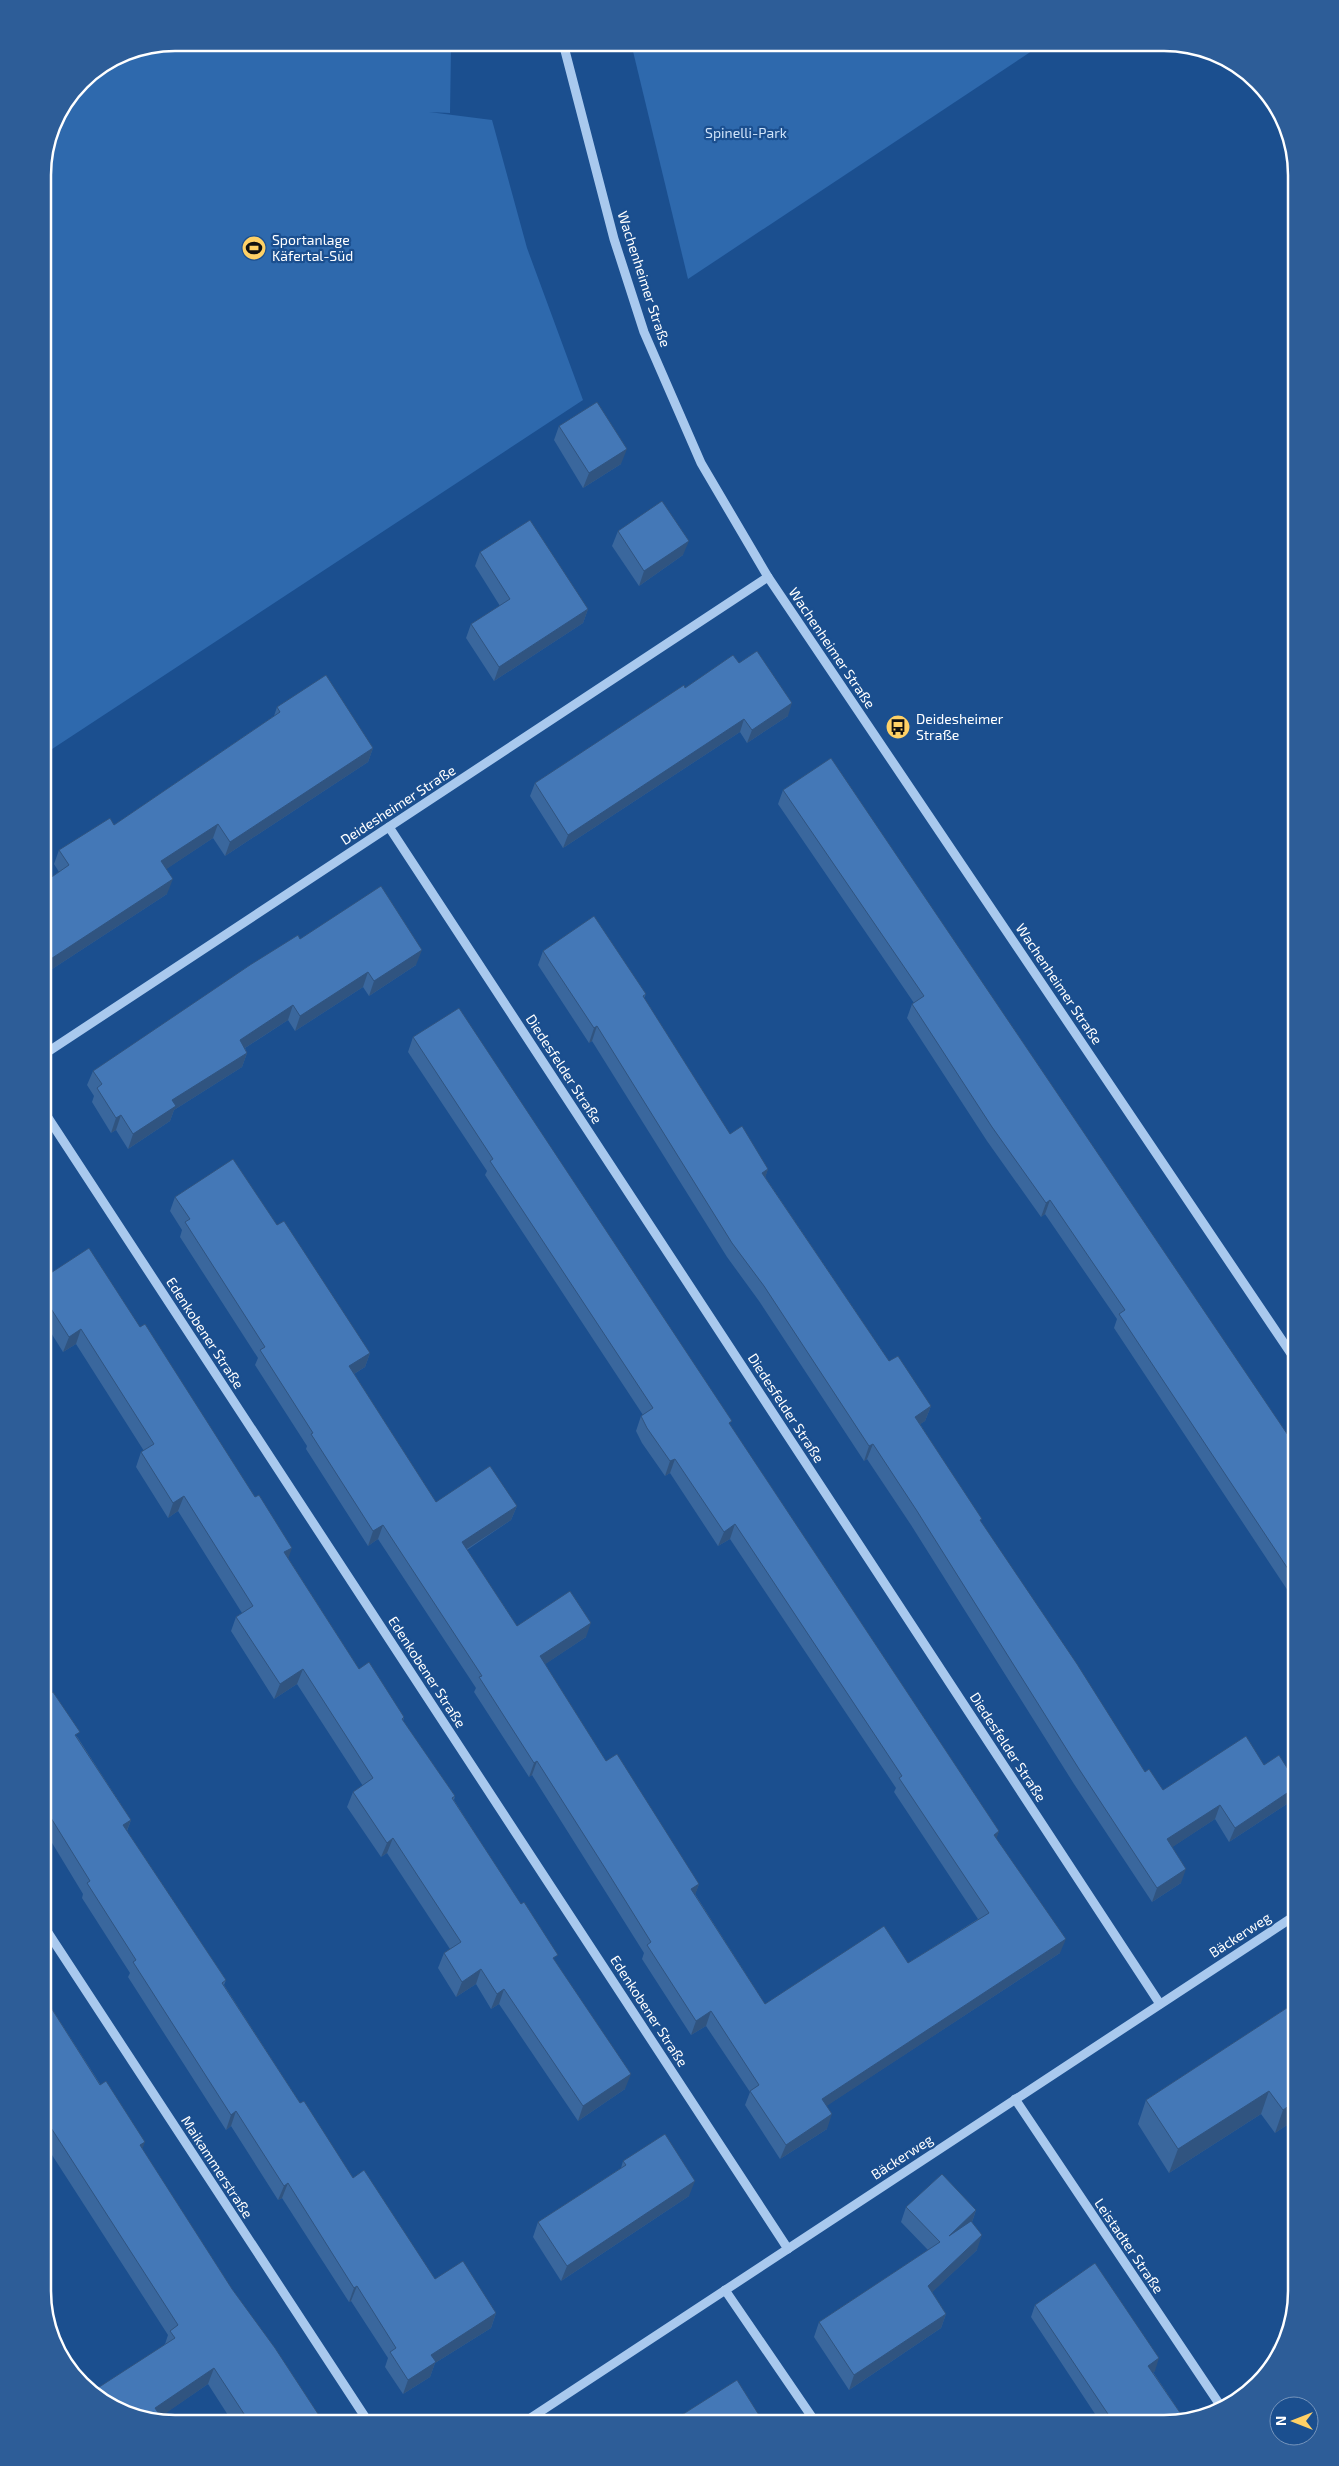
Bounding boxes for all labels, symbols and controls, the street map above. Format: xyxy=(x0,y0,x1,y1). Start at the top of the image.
park label: Spinelli-Park xyxy=(705,124,787,141)
street label: Wachenheimer Straße xyxy=(614,209,675,349)
place label: Sportanlage Käfertal-Süd xyxy=(272,231,353,264)
sports icon: Sportanlage Käfertal-Süd xyxy=(241,235,267,261)
street label: Wachenheimer Straße xyxy=(786,584,879,711)
place label: Deidesheimer Straße xyxy=(916,710,1004,743)
bus stop icon: Deidesheimer Straße xyxy=(885,714,911,740)
street label: Deidesheimer Straße xyxy=(337,761,458,848)
street label: Wachenheimer Straße xyxy=(1013,920,1106,1047)
street label: Diedesfelder Straße xyxy=(523,1011,606,1127)
street label: Edenkobener Straße xyxy=(163,1274,248,1392)
street label: Diedesfelder Straße xyxy=(745,1350,828,1466)
street label: Edenkobener Straße xyxy=(385,1613,470,1731)
street label: Diedesfelder Straße xyxy=(967,1689,1050,1805)
street label: Bäckerweg xyxy=(1206,1908,1274,1961)
street label: Edenkobener Straße xyxy=(607,1952,692,2070)
street label: Maikammerstraße xyxy=(178,2112,257,2221)
street label: Bäckerweg xyxy=(868,2130,936,2183)
street label: Leistadter Straße xyxy=(1091,2195,1167,2296)
north arrow xyxy=(1269,2396,1319,2446)
text: N xyxy=(1272,2416,1289,2426)

